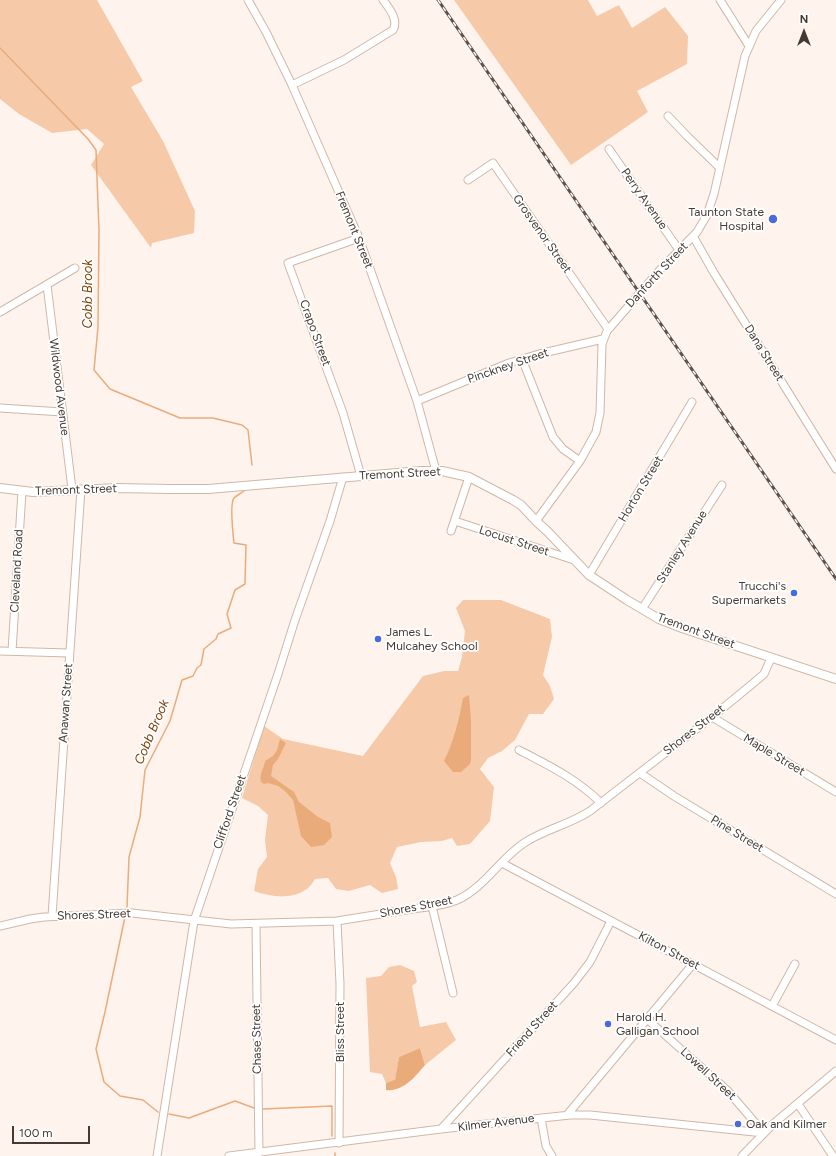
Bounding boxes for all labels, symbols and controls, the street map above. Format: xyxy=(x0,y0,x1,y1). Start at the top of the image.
north arrow xyxy=(784,12,824,52)
text: N xyxy=(800,13,808,26)
street label: Perry Avenue xyxy=(618,166,670,232)
street label: Fremont Street xyxy=(332,189,376,271)
street label: Grosvenor Street xyxy=(510,192,574,276)
place label: Taunton State Hospital xyxy=(688,205,764,233)
marker: Taunton State Hospital xyxy=(767,213,779,225)
street label: Danforth Street xyxy=(623,239,691,311)
water label: Cobb Brook xyxy=(80,259,96,329)
street label: Crapo Street xyxy=(296,298,334,368)
street label: Dana Street xyxy=(741,322,787,384)
street label: Wildwood Avenue xyxy=(46,338,72,436)
street label: Pinckney Street xyxy=(466,345,550,387)
street label: Horton Street xyxy=(616,453,666,525)
street label: Tremont Street xyxy=(359,465,441,483)
street label: Tremont Street xyxy=(35,481,117,499)
street label: Stanley Avenue xyxy=(654,508,710,586)
street label: Locust Street xyxy=(477,523,551,559)
street label: Cleveland Road xyxy=(8,529,26,613)
place label: Trucchi's Supermarkets xyxy=(711,579,786,607)
marker: Trucchi's Supermarkets xyxy=(789,588,799,598)
street label: Tremont Street xyxy=(655,610,737,652)
place label: James L. Mulcahey School xyxy=(386,625,478,653)
marker: James L. Mulcahey School xyxy=(373,634,383,644)
street label: Anawan Street xyxy=(56,663,76,743)
water label: Cobb Brook xyxy=(131,697,173,767)
street label: Shores Street xyxy=(660,702,728,758)
street label: Maple Street xyxy=(741,731,807,779)
street label: Clifford Street xyxy=(211,773,249,851)
street label: Pine Street xyxy=(708,812,766,856)
street label: Shores Street xyxy=(378,893,454,921)
street label: Shores Street xyxy=(57,907,131,923)
street label: Kilton Street xyxy=(636,929,702,973)
street label: Friend Street xyxy=(503,998,561,1060)
street label: Bliss Street xyxy=(333,1002,347,1062)
street label: Chase Street xyxy=(249,1004,265,1074)
place label: Harold H. Galligan School xyxy=(616,1010,699,1038)
marker: Harold H. Galligan School xyxy=(603,1019,613,1029)
street label: Lowell Street xyxy=(677,1045,739,1103)
street label: Kilmer Avenue xyxy=(457,1111,535,1135)
place label: Oak and Kilmer xyxy=(746,1117,827,1131)
scale bar xyxy=(14,1118,92,1144)
marker: Oak and Kilmer xyxy=(733,1119,743,1129)
text: 100 m xyxy=(19,1126,53,1140)

